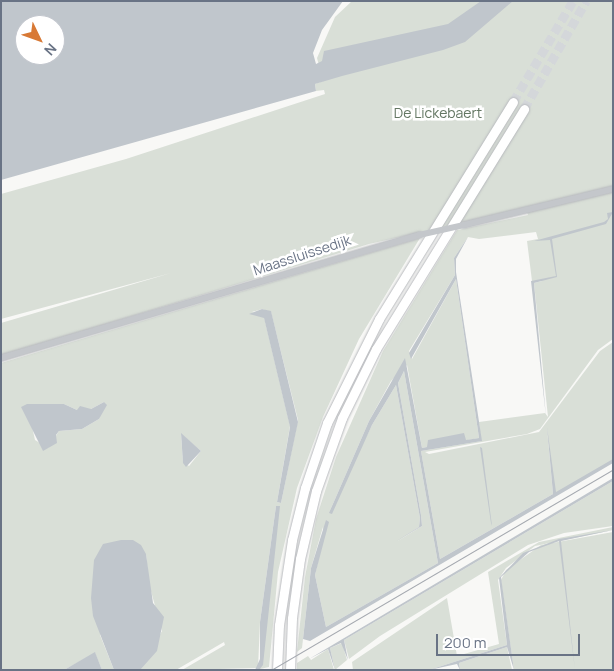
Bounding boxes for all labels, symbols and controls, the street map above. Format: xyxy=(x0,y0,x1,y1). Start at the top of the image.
north arrow xyxy=(15,15,65,65)
text: N xyxy=(40,40,61,60)
park label: De Lickebaert xyxy=(394,105,482,121)
street label: Maassluissedijk xyxy=(251,231,353,279)
scale bar xyxy=(439,624,583,656)
text: 200 m xyxy=(444,632,487,653)

